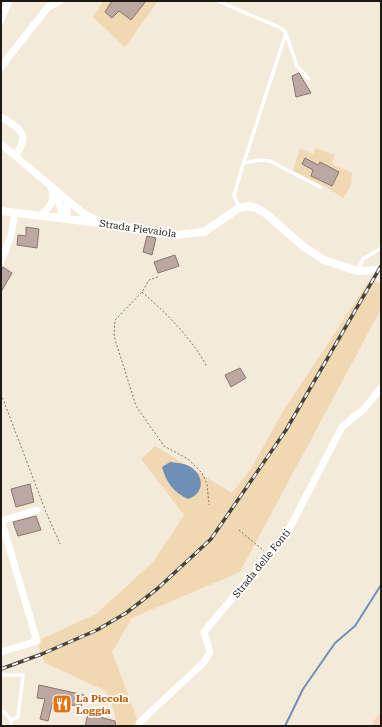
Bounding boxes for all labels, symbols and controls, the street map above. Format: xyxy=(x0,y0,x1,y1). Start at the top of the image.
street label: Strada Pievaiola xyxy=(99,218,178,239)
street label: Strada delle Fonti xyxy=(230,527,292,600)
restaurant icon: La Piccola Loggia xyxy=(51,693,73,715)
place label: La Piccola Loggia xyxy=(76,693,128,716)

